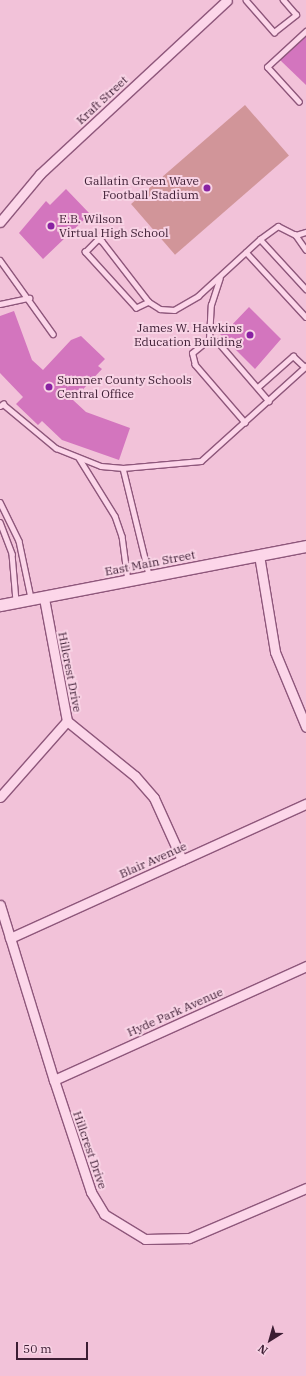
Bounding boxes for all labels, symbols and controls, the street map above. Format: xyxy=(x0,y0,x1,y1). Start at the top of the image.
street label: Kraft Street xyxy=(73,73,131,127)
place label: Gallatin Green Wave Football Stadium xyxy=(84,174,199,202)
marker: Gallatin Green Wave Football Stadium xyxy=(202,183,212,193)
place label: E.B. Wilson Virtual High School xyxy=(59,212,169,240)
marker: E.B. Wilson Virtual High School xyxy=(46,221,56,231)
place label: James W. Hawkins Education Building xyxy=(134,321,242,349)
marker: James W. Hawkins Education Building xyxy=(245,330,255,340)
place label: Sumner County Schools Central Office xyxy=(57,373,192,401)
marker: Sumner County Schools Central Office xyxy=(44,382,54,392)
street label: East Main Street xyxy=(103,547,197,579)
street label: Hillcrest Drive xyxy=(55,631,85,713)
street label: Blair Avenue xyxy=(117,839,189,881)
street label: Hyde Park Avenue xyxy=(125,984,225,1040)
street label: Hillcrest Drive xyxy=(70,1109,110,1191)
north arrow xyxy=(250,1320,290,1360)
scale bar xyxy=(18,1334,90,1360)
text: 50 m xyxy=(23,1341,52,1356)
text: N xyxy=(255,1341,270,1358)

